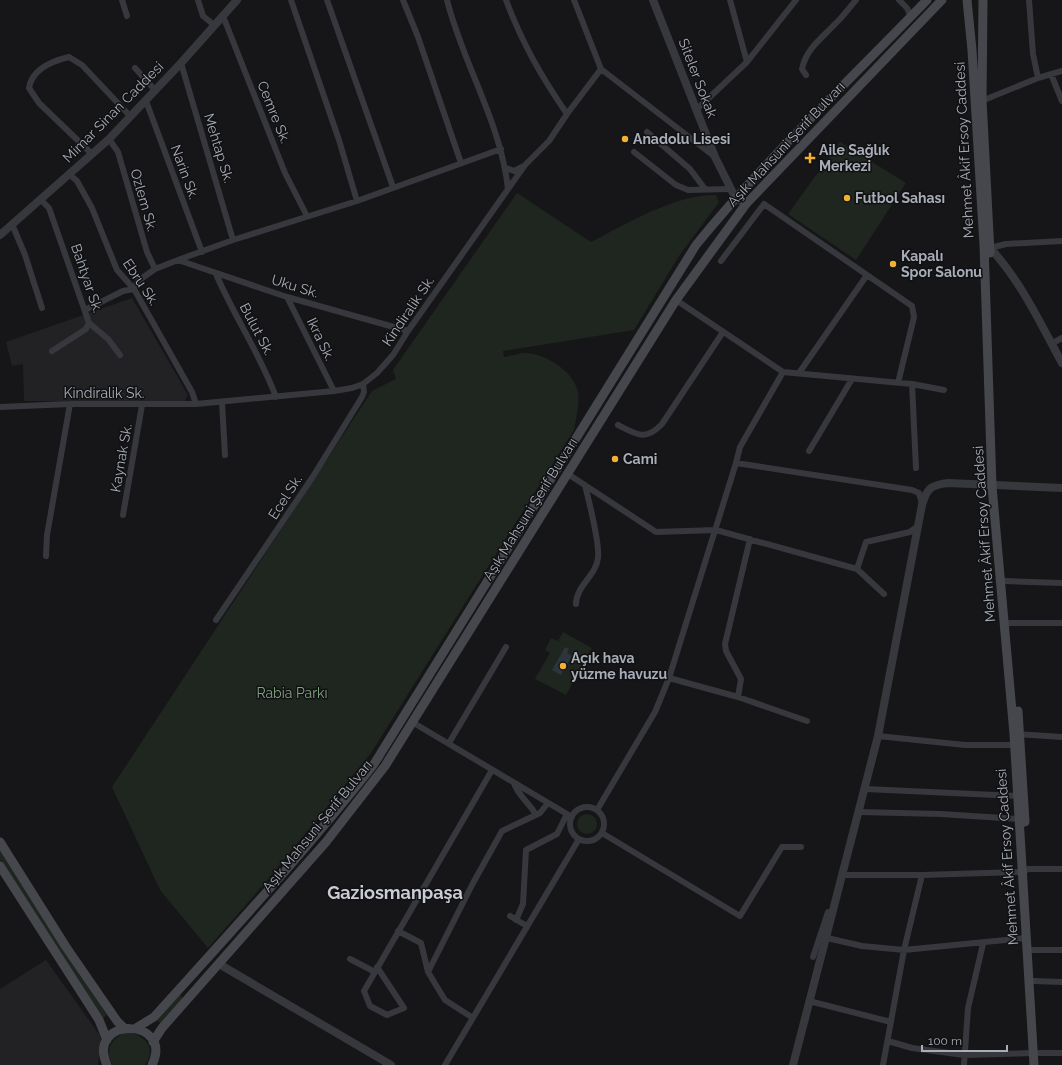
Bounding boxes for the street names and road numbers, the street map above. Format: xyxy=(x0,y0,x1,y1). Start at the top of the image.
street label: Siteler Sokak xyxy=(676,36,721,121)
street label: Mimar Sinan Caddesi xyxy=(59,58,167,166)
street label: Mehmet Âkif Ersoy Caddesi xyxy=(950,61,977,239)
street label: Aşık Mahsuni Şerif Bulvarı xyxy=(724,78,848,210)
street label: Cemre Sk. xyxy=(254,79,294,145)
street label: Mehtap Sk. xyxy=(201,111,237,185)
street label: Narin Sk. xyxy=(168,143,202,201)
street label: Ozlem Sk. xyxy=(127,167,161,233)
street label: Bahtyar Sk. xyxy=(68,242,106,314)
street label: Ebru Sk. xyxy=(120,256,162,308)
street label: Uku Sk. xyxy=(270,271,320,301)
street label: Kindiralik Sk. xyxy=(379,273,437,349)
street label: Bulut Sk. xyxy=(237,300,277,358)
street label: Ikra Sk. xyxy=(304,315,338,363)
street label: Kindiralik Sk. xyxy=(64,385,144,401)
street label: Kaynak Sk. xyxy=(107,422,135,494)
street label: Aşık Mahsuni Şerif Bulvarı xyxy=(480,435,580,583)
street label: Mehmet Âkif Ersoy Caddesi xyxy=(969,445,998,623)
street label: Ecel Sk. xyxy=(265,472,305,522)
street label: Aşık Mahsuni Şerif Bulvarı xyxy=(259,757,375,895)
street label: Mehmet Âkif Ersoy Caddesi xyxy=(992,768,1021,946)

